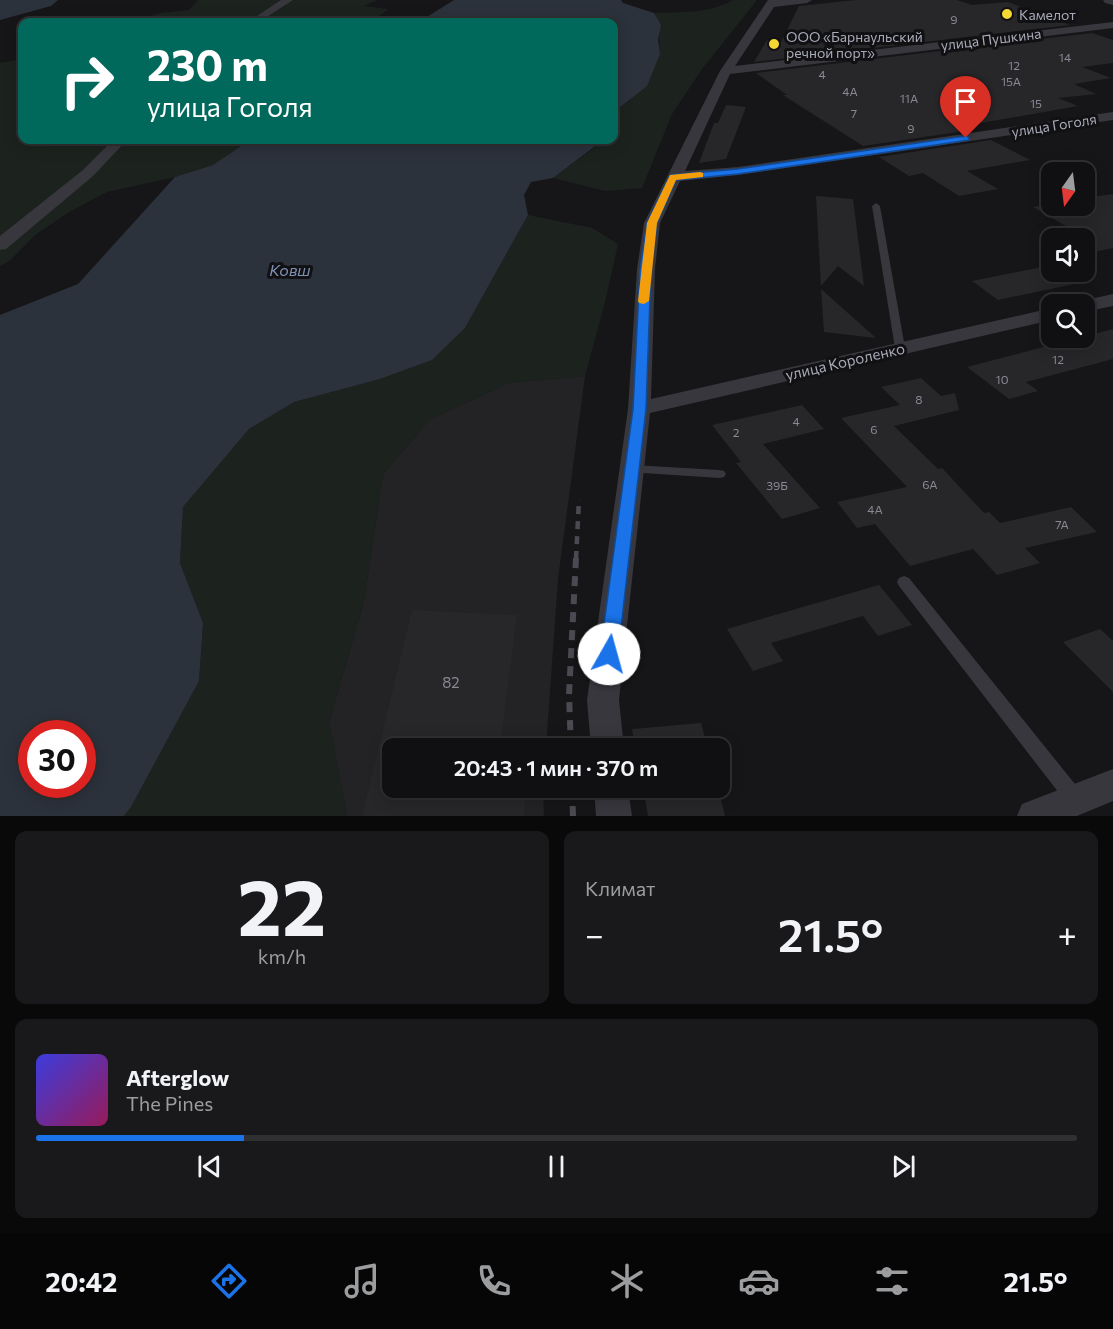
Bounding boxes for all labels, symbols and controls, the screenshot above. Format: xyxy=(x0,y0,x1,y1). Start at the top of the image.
place label: Камелот xyxy=(1019,6,1076,23)
marker: Камелот xyxy=(1000,7,1014,21)
house number: 9 xyxy=(950,12,958,26)
street label: улица Пушкина xyxy=(940,24,1042,54)
place label: ООО «Барнаульский речной порт» xyxy=(786,28,923,61)
marker: ООО «Барнаульский речной порт» xyxy=(767,37,781,51)
text: 230 m xyxy=(147,38,268,90)
icon: right xyxy=(48,42,126,120)
house number: 14 xyxy=(1059,50,1071,64)
house number: 12 xyxy=(1008,58,1020,72)
house number: 4 xyxy=(818,67,826,81)
house number: 15А xyxy=(1001,74,1021,88)
pin xyxy=(940,76,991,138)
house number: 4А xyxy=(842,84,858,98)
icon: arrive xyxy=(949,85,982,118)
text: улица Гоголя xyxy=(147,90,313,123)
house number: 11А xyxy=(900,91,918,105)
house number: 15 xyxy=(1030,96,1042,110)
house number: 7 xyxy=(851,106,857,120)
street label: улица Гоголя xyxy=(1010,110,1098,140)
house number: 9 xyxy=(907,121,915,135)
north arrow xyxy=(1041,162,1095,216)
map controls xyxy=(1041,162,1095,348)
button: sound xyxy=(1041,228,1095,282)
water label: Ковш xyxy=(269,260,311,279)
button: search xyxy=(1041,294,1095,348)
street label: улица Короленко xyxy=(784,339,906,383)
house number: 12 xyxy=(1052,352,1064,366)
house number: 10 xyxy=(996,372,1009,386)
house number: 8 xyxy=(915,392,923,406)
house number: 4 xyxy=(792,414,800,428)
house number: 6 xyxy=(870,422,878,436)
house number: 2 xyxy=(733,425,740,439)
house number: 6А xyxy=(922,477,938,491)
house number: 39Б xyxy=(766,478,788,492)
house number: 4А xyxy=(867,502,883,516)
house number: 7А xyxy=(1055,517,1069,531)
position arrow xyxy=(577,622,641,686)
house number: 82 xyxy=(442,673,460,691)
speed limit sign: 30 xyxy=(18,720,96,798)
text: 20:43 · 1 мин · 370 m xyxy=(454,754,658,781)
text: 22 xyxy=(238,857,326,952)
text: Климат xyxy=(585,876,655,900)
text: 21.5° xyxy=(778,906,883,961)
text: − xyxy=(585,913,604,954)
text: + xyxy=(1058,913,1077,954)
text: km/h xyxy=(258,944,306,968)
text: Afterglow xyxy=(126,1064,229,1091)
text: The Pines xyxy=(126,1091,213,1115)
icon: previous xyxy=(193,1150,226,1183)
icon: pause xyxy=(540,1150,573,1183)
icon: next xyxy=(887,1150,920,1183)
icon: directions xyxy=(208,1260,250,1302)
icon: music xyxy=(341,1260,383,1302)
icon: phone xyxy=(473,1260,515,1302)
icon: climate xyxy=(606,1260,648,1302)
icon: car xyxy=(738,1260,780,1302)
icon: filters xyxy=(871,1260,913,1302)
text: 20:42 xyxy=(45,1265,117,1298)
text: 21.5° xyxy=(1003,1265,1068,1298)

